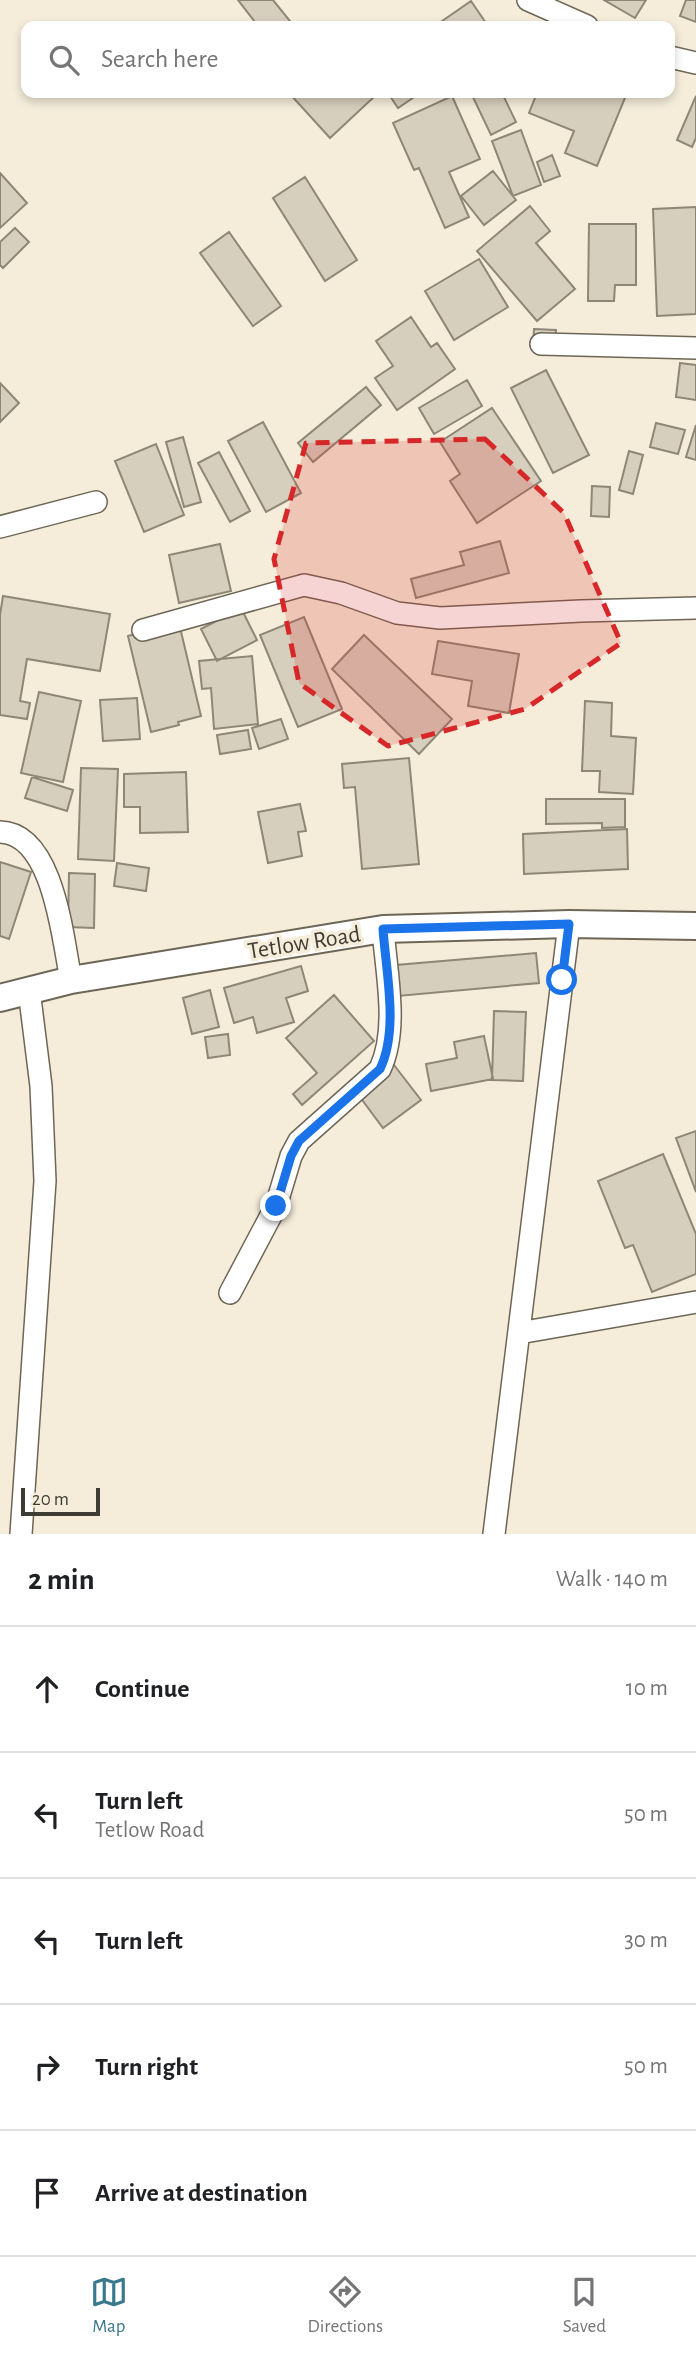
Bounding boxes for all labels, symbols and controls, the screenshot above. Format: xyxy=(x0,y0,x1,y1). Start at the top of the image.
search box xyxy=(21,21,675,98)
icon: search xyxy=(45,41,83,79)
text: Search here xyxy=(101,46,219,72)
street label: Tetlow Road xyxy=(246,922,362,964)
route start xyxy=(546,964,577,995)
route end xyxy=(260,1190,291,1221)
scale bar xyxy=(21,1485,100,1517)
text: 20 m xyxy=(32,1490,69,1509)
text: 2 min xyxy=(28,1565,95,1595)
text: Walk · 140 m xyxy=(556,1568,668,1591)
icon: ahead xyxy=(28,1670,66,1708)
text: Continue xyxy=(95,1676,190,1702)
text: 10 m xyxy=(626,1677,668,1700)
text: Turn left xyxy=(95,1788,183,1814)
icon: left xyxy=(28,1796,66,1834)
text: 50 m xyxy=(624,1803,668,1826)
text: Tetlow Road xyxy=(95,1819,204,1842)
icon: left xyxy=(28,1922,66,1960)
text: Turn left xyxy=(95,1928,183,1954)
text: 30 m xyxy=(624,1929,668,1952)
icon: right xyxy=(28,2048,66,2086)
text: Turn right xyxy=(95,2054,198,2080)
text: 50 m xyxy=(624,2055,668,2078)
icon: arrive xyxy=(28,2174,66,2212)
text: Arrive at destination xyxy=(95,2180,308,2206)
tab: Map xyxy=(90,2273,128,2338)
tab: Directions xyxy=(307,2273,383,2338)
tab: Saved xyxy=(563,2273,606,2338)

